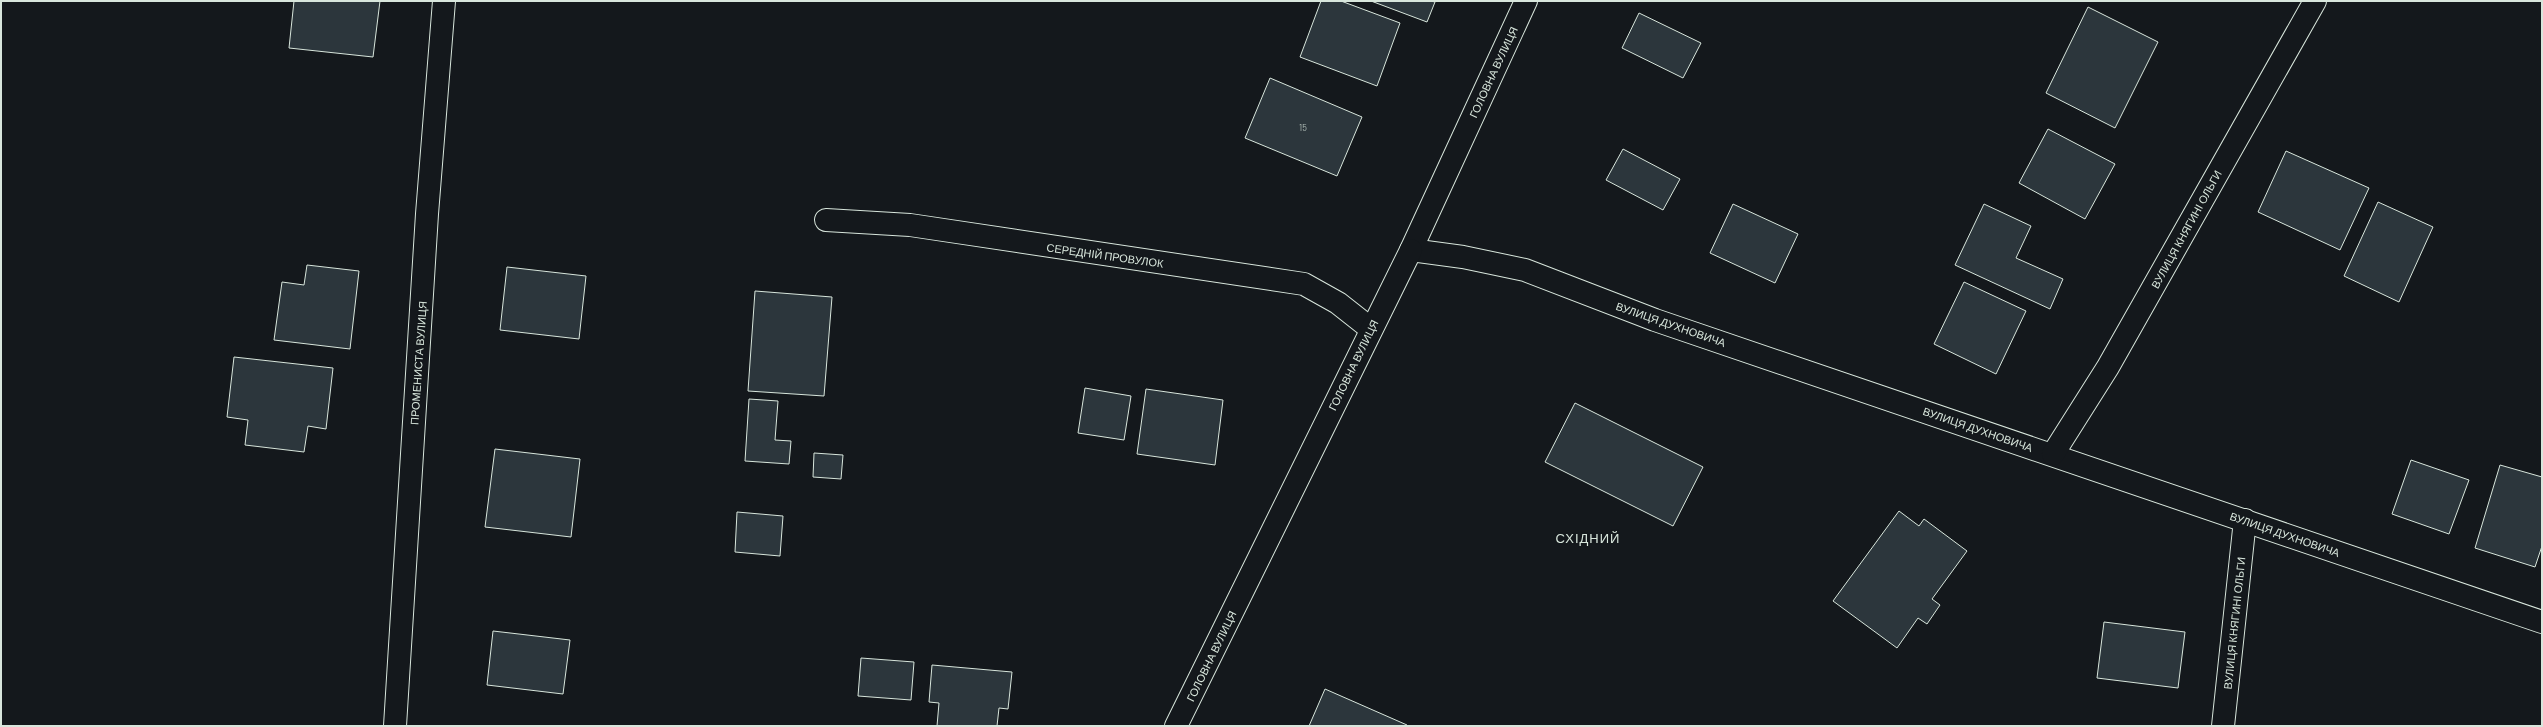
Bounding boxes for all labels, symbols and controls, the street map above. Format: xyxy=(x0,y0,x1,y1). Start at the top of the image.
street label: ГОЛОВНА ВУЛИЦЯ xyxy=(1466,24,1520,120)
house number: 15 xyxy=(1299,122,1307,133)
street label: ВУЛИЦЯ КНЯГИНІ ОЛЬГИ xyxy=(2148,168,2224,290)
street label: СЕРЕДНІЙ ПРОВУЛОК xyxy=(1046,240,1165,270)
street label: ВУЛИЦЯ ДУХНОВИЧА xyxy=(1614,299,1728,349)
street label: ПРОМЕНИСТА ВУЛИЦЯ xyxy=(407,301,429,425)
street label: ГОЛОВНА ВУЛИЦЯ xyxy=(1325,318,1381,412)
street label: ВУЛИЦЯ ДУХНОВИЧА xyxy=(1921,404,2035,454)
street label: ВУЛИЦЯ ДУХНОВИЧА xyxy=(2228,509,2342,559)
district label: СХІДНИЙ xyxy=(1556,530,1620,546)
street label: ВУЛИЦЯ КНЯГИНІ ОЛЬГИ xyxy=(2221,556,2247,690)
street label: ГОЛОВНА ВУЛИЦЯ xyxy=(1183,609,1239,703)

